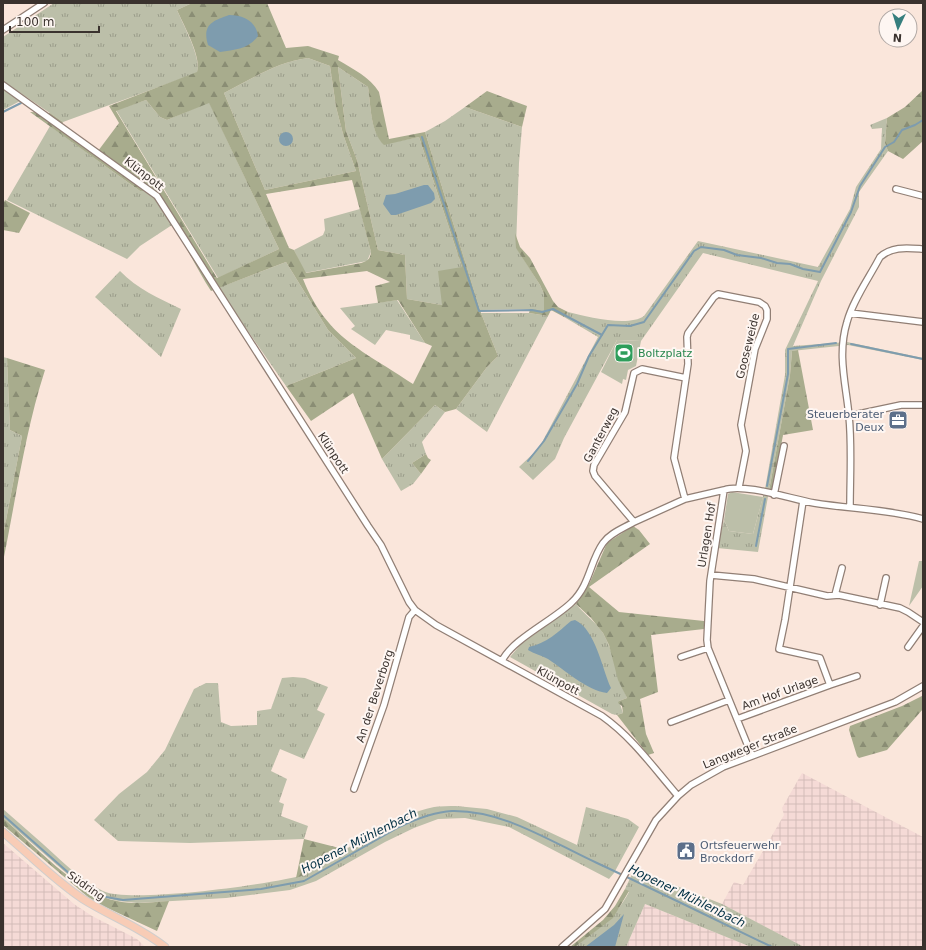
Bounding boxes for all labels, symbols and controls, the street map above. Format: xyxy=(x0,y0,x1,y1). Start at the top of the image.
scale bar xyxy=(10,8,99,34)
north arrow xyxy=(878,8,918,48)
text: 100 m xyxy=(16,15,54,29)
text: N xyxy=(892,31,902,44)
street label: Klünpott xyxy=(122,155,167,194)
street label: Gooseweide xyxy=(734,312,762,380)
sports icon: Boltzplatz xyxy=(613,342,635,364)
place label: Boltzplatz xyxy=(638,347,693,360)
street label: Ganterweg xyxy=(581,405,621,465)
place label: Steuerberater Deux xyxy=(807,408,884,434)
office icon: Steuerberater Deux xyxy=(887,409,909,431)
street label: Klünpott xyxy=(315,430,351,477)
street label: Urlagen Hof xyxy=(695,501,719,568)
street label: An der Beverborg xyxy=(354,648,396,744)
street label: Klünpott xyxy=(534,664,582,698)
street label: Am Hof Urlage xyxy=(740,673,820,713)
street label: Langweger Straße xyxy=(701,722,799,772)
water label: Hopener Mühlenbach xyxy=(299,806,419,876)
place label: Ortsfeuerwehr Brockdorf xyxy=(700,839,780,865)
public building icon: Ortsfeuerwehr Brockdorf xyxy=(675,840,697,862)
water label: Hopener Mühlenbach xyxy=(626,862,748,930)
street label: Südring xyxy=(65,868,107,904)

